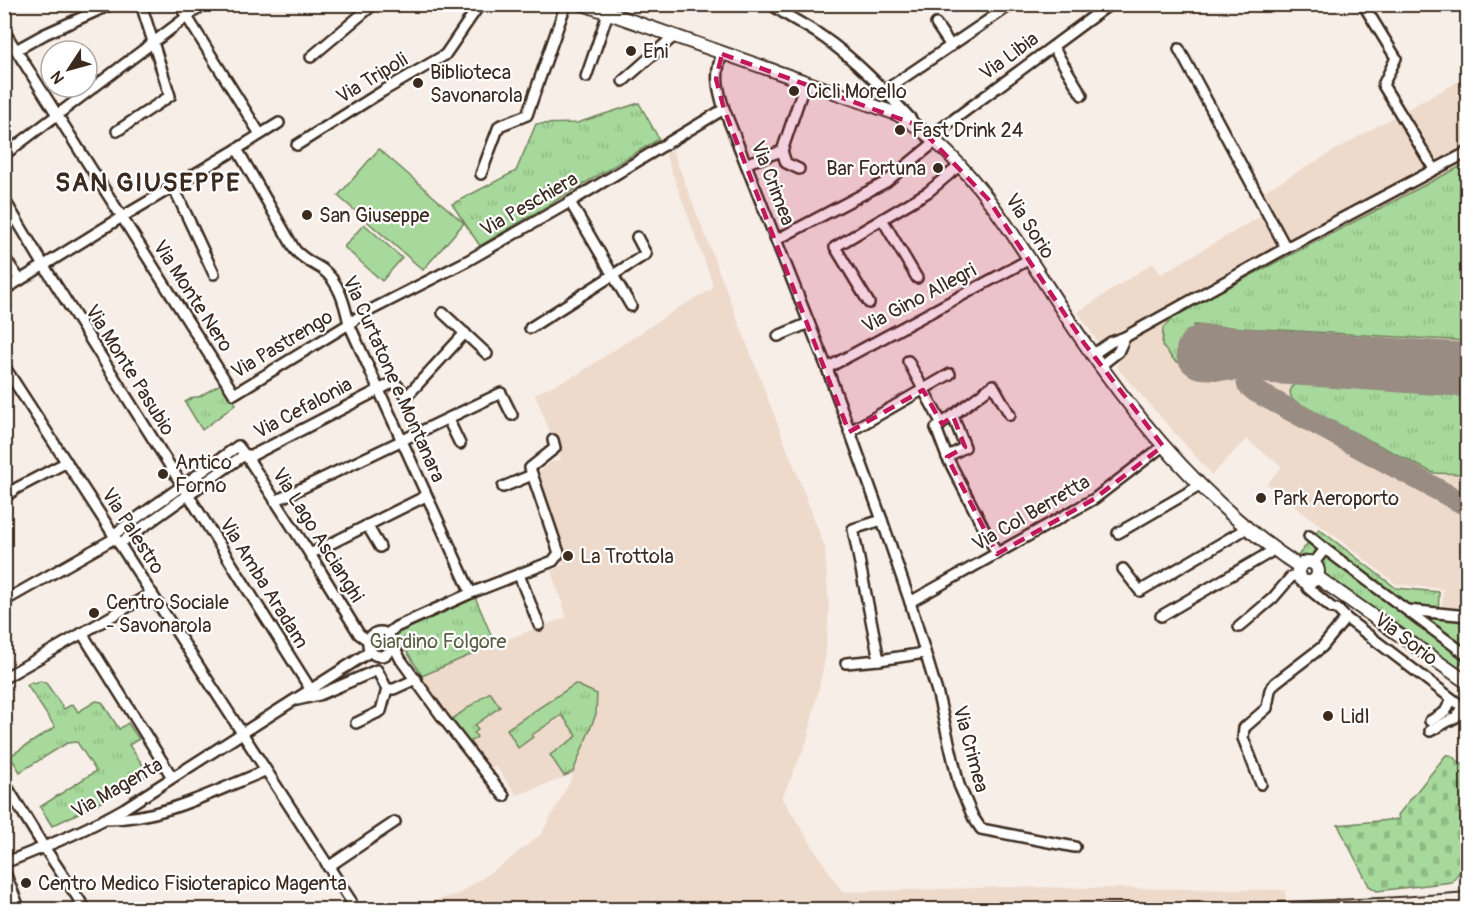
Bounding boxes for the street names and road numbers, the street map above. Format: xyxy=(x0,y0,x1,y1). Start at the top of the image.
street label: Via Libia xyxy=(975,26,1043,86)
street label: Via Tripoli xyxy=(332,47,412,109)
street label: Via Crimea xyxy=(745,137,801,229)
street label: Via Peschiera xyxy=(476,166,582,242)
street label: Via Sorio xyxy=(1000,189,1061,264)
street label: Via Monte Nero xyxy=(148,235,239,357)
street label: Via Gino Allegri xyxy=(858,257,980,339)
street label: Via Curtatone e Montanara xyxy=(337,272,451,486)
street label: Via Monte Pasubio xyxy=(80,300,180,440)
street label: Via Pastrengo xyxy=(227,304,338,384)
street label: Via Cefalonia xyxy=(250,372,356,444)
street label: Via Lago Ascianghi xyxy=(267,463,369,607)
street label: Via Col Berretta xyxy=(968,469,1094,557)
street label: Via Palestro xyxy=(96,483,170,579)
street label: Via Amba Aradam xyxy=(214,513,314,653)
street label: Via Sorio xyxy=(1369,607,1443,671)
street label: Via Crimea xyxy=(947,703,995,795)
street label: Via Magenta xyxy=(67,752,167,824)

